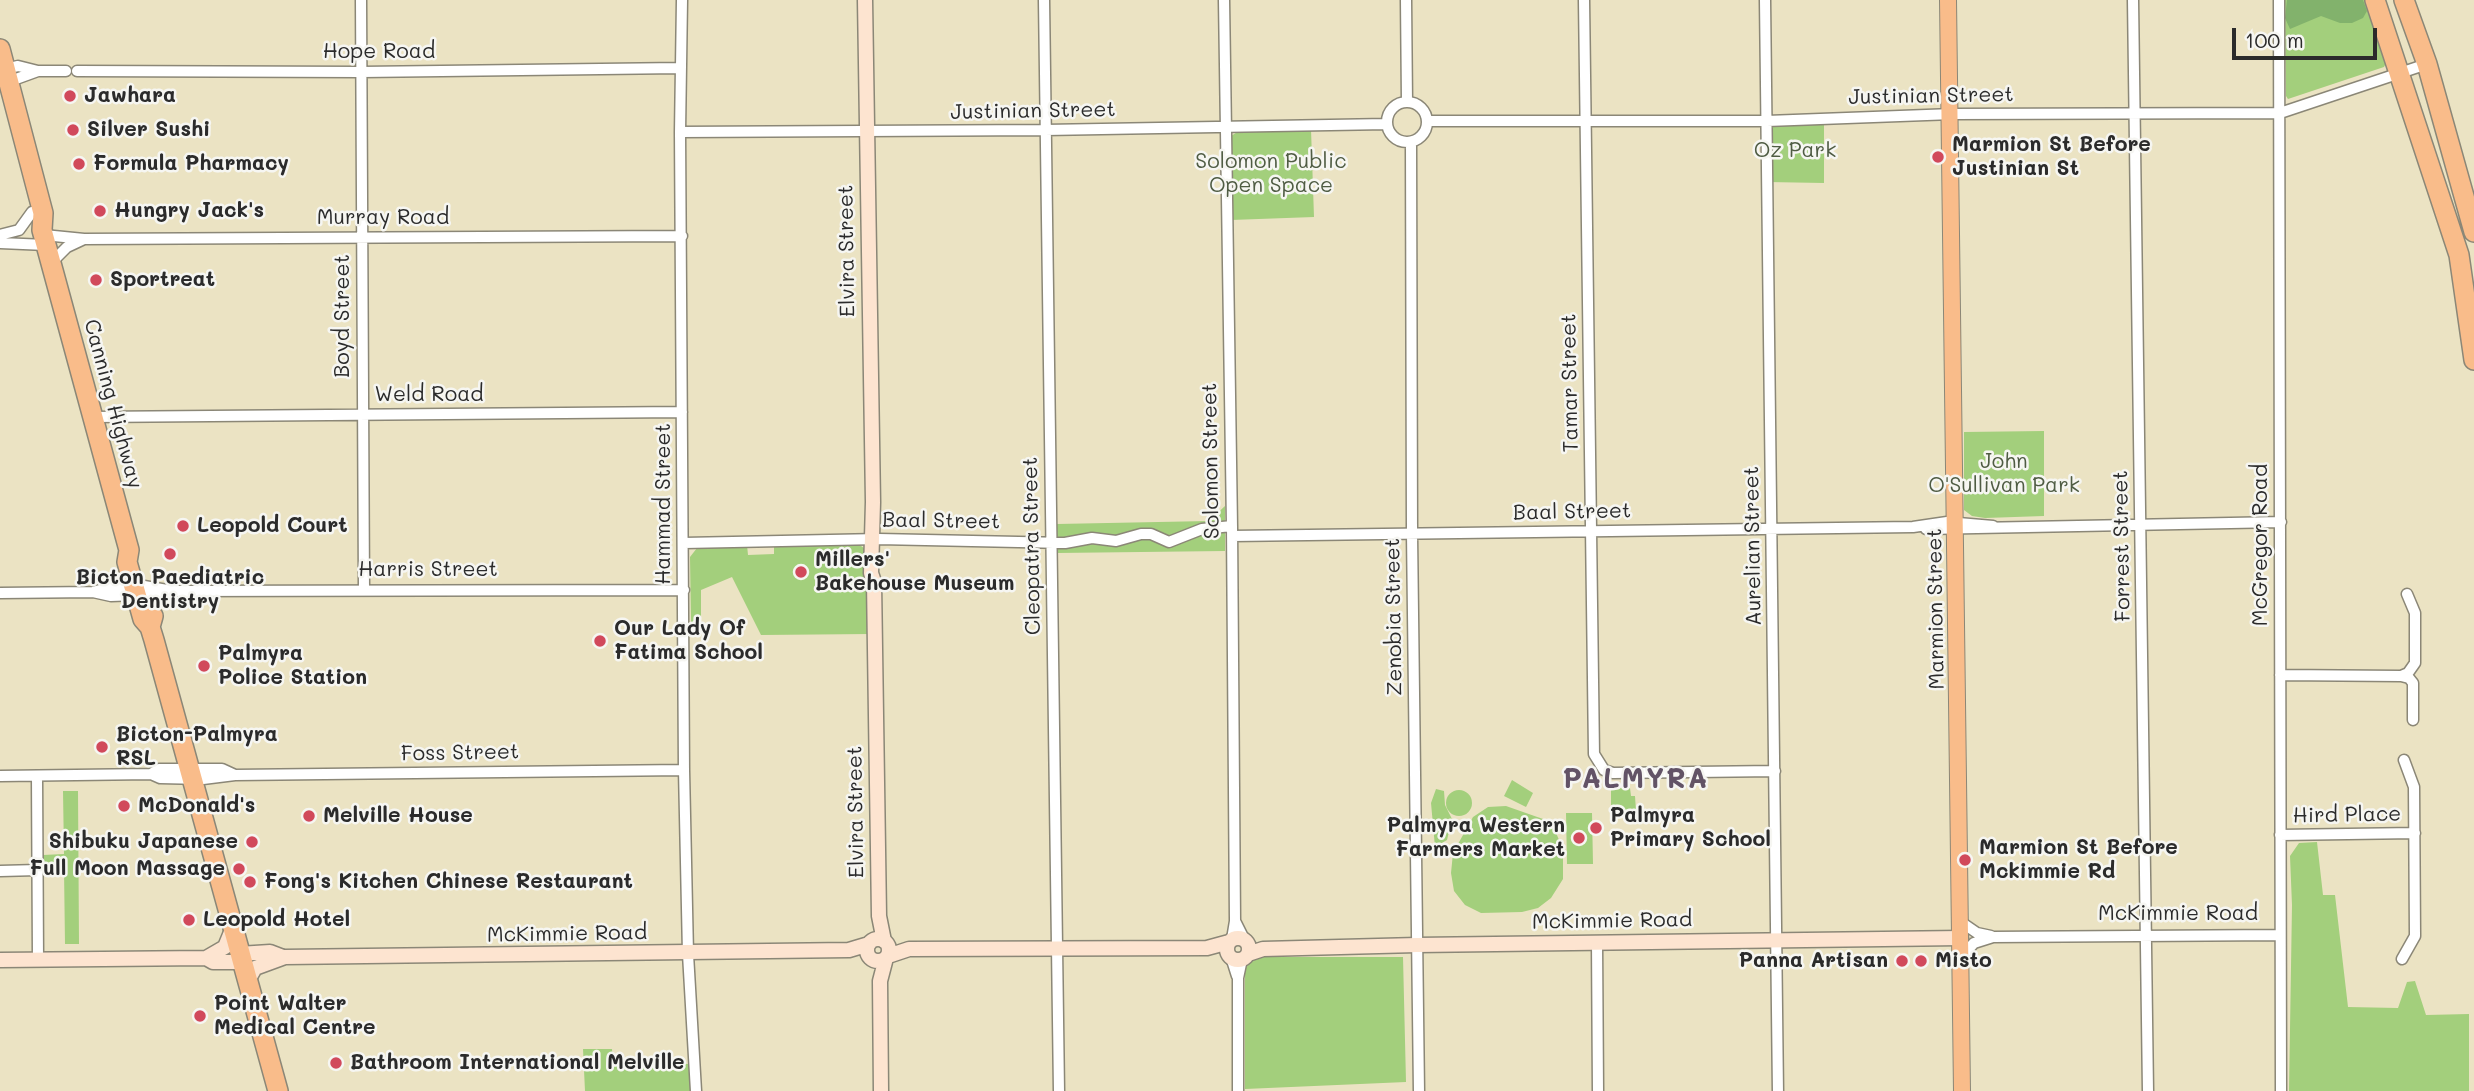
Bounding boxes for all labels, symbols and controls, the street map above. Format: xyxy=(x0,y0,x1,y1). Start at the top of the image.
scale bar xyxy=(2236,14,2381,58)
text: 100 m xyxy=(2245,26,2304,53)
street label: Hope Road xyxy=(323,39,435,65)
street label: Justinian Street xyxy=(1848,82,2014,110)
place label: Jawhara xyxy=(84,83,176,109)
marker: Jawhara xyxy=(62,88,78,104)
street label: Justinian Street xyxy=(950,97,1116,125)
place label: Silver Sushi xyxy=(87,117,210,143)
marker: Silver Sushi xyxy=(65,122,81,138)
place label: Marmion St Before Justinian St xyxy=(1952,132,2151,182)
park label: Oz Park xyxy=(1754,138,1836,164)
park label: Solomon Public Open Space xyxy=(1195,149,1347,199)
marker: Marmion St Before Justinian St xyxy=(1930,149,1946,165)
place label: Formula Pharmacy xyxy=(93,151,289,177)
marker: Formula Pharmacy xyxy=(71,156,87,172)
street label: Elvira Street xyxy=(833,185,861,317)
place label: Hungry Jack's xyxy=(114,198,264,224)
marker: Hungry Jack's xyxy=(92,203,108,219)
street label: Murray Road xyxy=(317,205,449,231)
street label: Boyd Street xyxy=(330,254,356,378)
place label: Sportreat xyxy=(110,267,215,293)
marker: Sportreat xyxy=(88,272,104,288)
street label: Tamar Street xyxy=(1556,313,1584,453)
street label: Canning Highway xyxy=(78,317,148,491)
street label: Weld Road xyxy=(374,382,484,408)
street label: Solomon Street xyxy=(1197,383,1225,539)
street label: Hammad Street xyxy=(651,423,677,585)
park label: John O'Sullivan Park xyxy=(1928,449,2080,499)
street label: Cleopatra Street xyxy=(1018,457,1046,635)
street label: McGregor Road xyxy=(2248,464,2274,626)
street label: Aurelian Street xyxy=(1739,466,1767,626)
street label: Forrest Street xyxy=(2108,470,2136,622)
street label: Baal Street xyxy=(1513,498,1631,526)
street label: Baal Street xyxy=(882,507,1000,535)
place label: Leopold Court xyxy=(197,513,348,539)
marker: Leopold Court xyxy=(175,518,191,534)
street label: Marmion Street xyxy=(1922,528,1950,690)
street label: Zenobia Street xyxy=(1380,538,1408,696)
marker: Bicton Paediatric Dentistry xyxy=(162,546,178,562)
place label: Millers' Bakehouse Museum xyxy=(815,547,1014,597)
street label: Harris Street xyxy=(358,557,498,583)
marker: Millers' Bakehouse Museum xyxy=(793,564,809,580)
place label: Bicton Paediatric Dentistry xyxy=(76,565,264,615)
place label: Our Lady Of Fatima School xyxy=(614,616,763,666)
marker: Our Lady Of Fatima School xyxy=(592,633,608,649)
place label: Palmyra Police Station xyxy=(218,641,367,691)
marker: Palmyra Police Station xyxy=(196,658,212,674)
place label: Bicton-Palmyra RSL xyxy=(116,722,278,772)
marker: Bicton-Palmyra RSL xyxy=(94,739,110,755)
street label: Foss Street xyxy=(401,739,519,767)
street label: Elvira Street xyxy=(842,746,870,878)
district label: PALMYRA xyxy=(1564,762,1708,796)
place label: McDonald's xyxy=(138,793,255,819)
marker: McDonald's xyxy=(116,798,132,814)
street label: Hird Place xyxy=(2293,801,2401,829)
place label: Melville House xyxy=(323,803,473,829)
place label: Palmyra Primary School xyxy=(1610,803,1771,853)
marker: Melville House xyxy=(301,808,317,824)
place label: Palmyra Western Farmers Market xyxy=(1387,813,1565,863)
marker: Palmyra Primary School xyxy=(1588,820,1604,836)
place label: Shibuku Japanese xyxy=(49,829,238,855)
marker: Palmyra Western Farmers Market xyxy=(1571,830,1587,846)
marker: Shibuku Japanese xyxy=(244,834,260,850)
place label: Marmion St Before Mckimmie Rd xyxy=(1979,835,2178,885)
marker: Marmion St Before Mckimmie Rd xyxy=(1957,852,1973,868)
place label: Full Moon Massage xyxy=(30,856,225,882)
marker: Full Moon Massage xyxy=(231,861,247,877)
place label: Fong's Kitchen Chinese Restaurant xyxy=(264,869,633,895)
marker: Fong's Kitchen Chinese Restaurant xyxy=(242,874,258,890)
street label: McKimmie Road xyxy=(2098,901,2258,927)
place label: Leopold Hotel xyxy=(203,907,350,933)
street label: McKimmie Road xyxy=(1532,907,1692,935)
marker: Leopold Hotel xyxy=(181,912,197,928)
street label: McKimmie Road xyxy=(487,920,647,948)
place label: Panna Artisan xyxy=(1739,948,1888,974)
place label: Misto xyxy=(1935,948,1992,974)
marker: Panna Artisan xyxy=(1894,953,1910,969)
marker: Misto xyxy=(1913,953,1929,969)
place label: Point Walter Medical Centre xyxy=(214,991,376,1041)
marker: Point Walter Medical Centre xyxy=(192,1008,208,1024)
place label: Bathroom International Melville xyxy=(350,1050,685,1076)
marker: Bathroom International Melville xyxy=(328,1055,344,1071)

